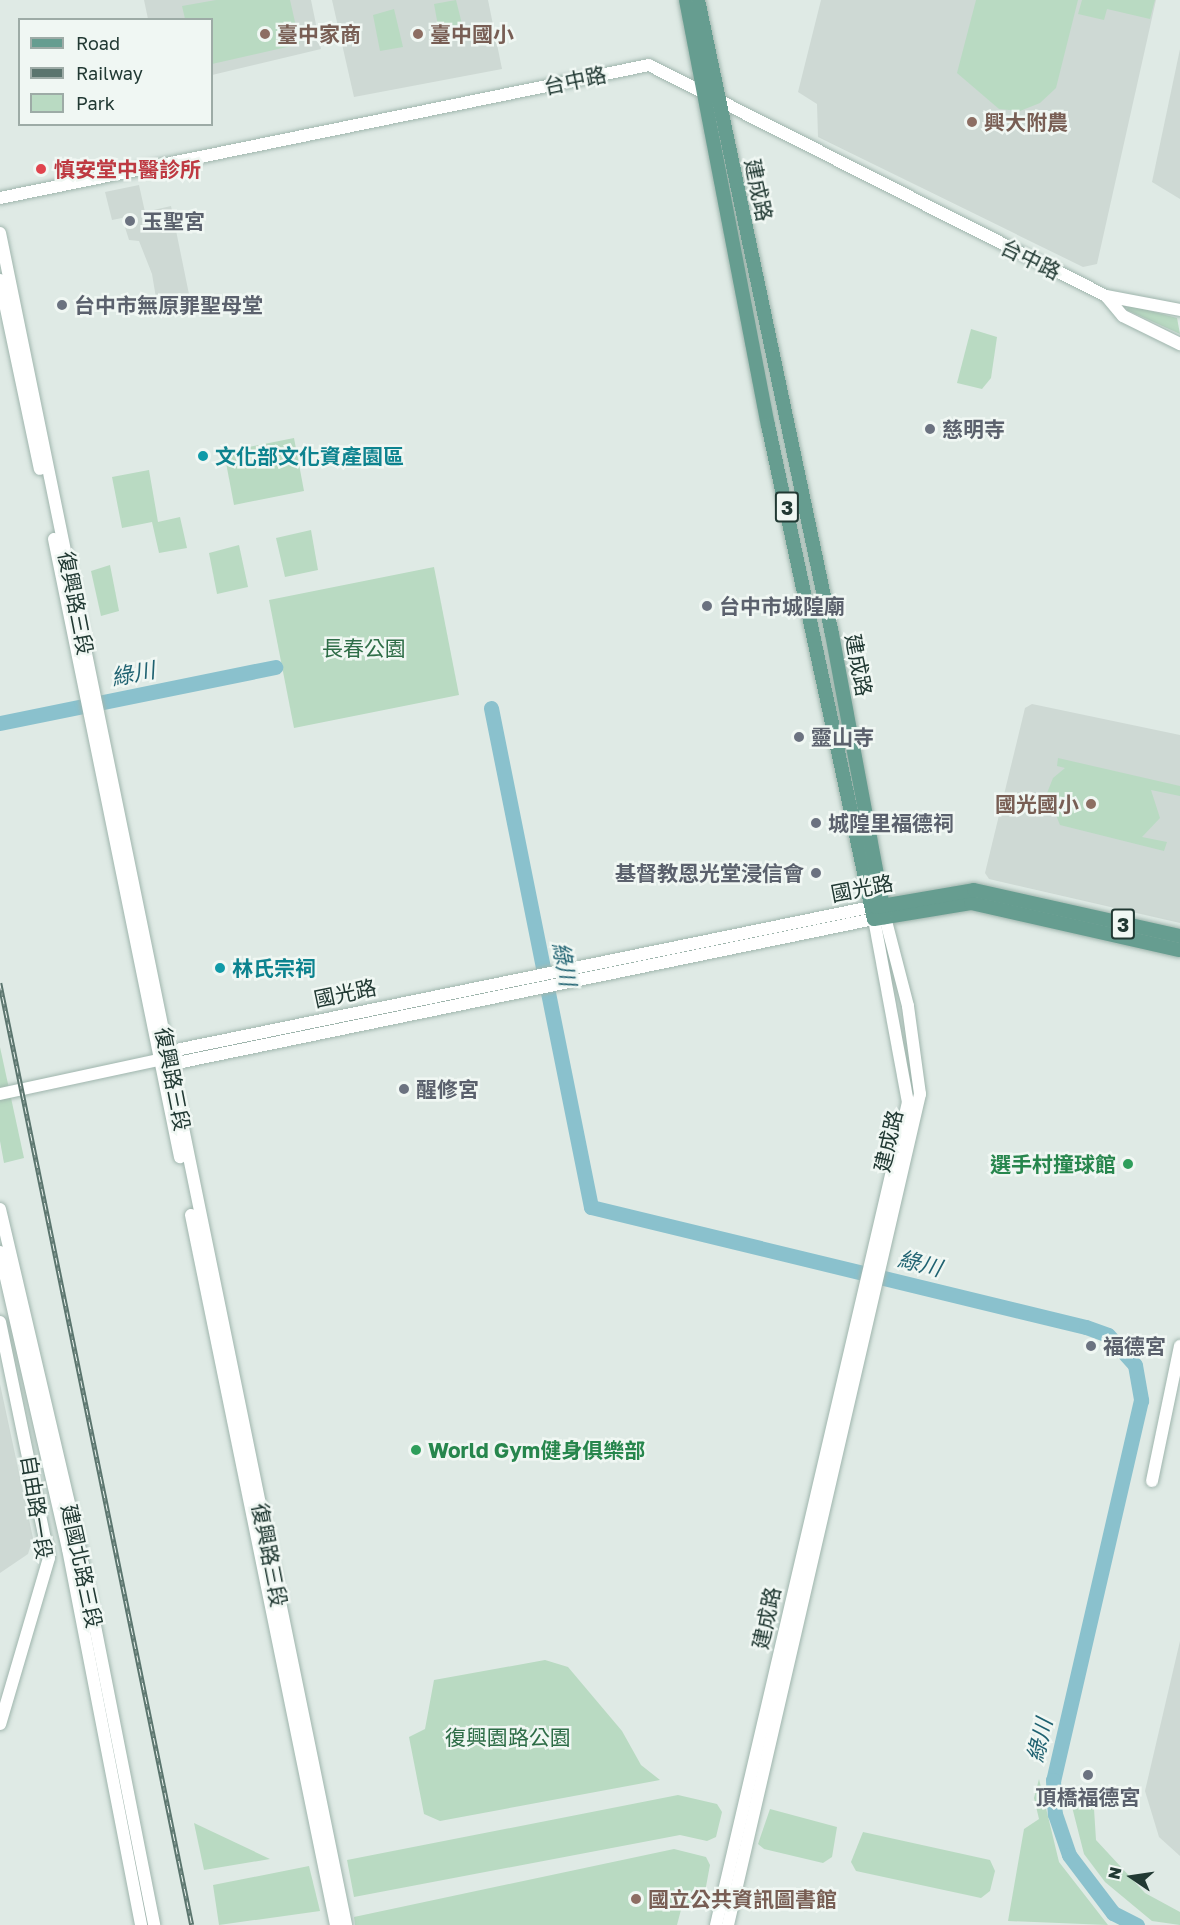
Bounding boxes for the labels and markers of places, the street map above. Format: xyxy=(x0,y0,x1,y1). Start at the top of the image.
place label: 臺中家商 xyxy=(277,21,361,47)
place label: 臺中國小 xyxy=(430,21,514,47)
marker: 臺中家商 xyxy=(258,27,272,41)
marker: 臺中國小 xyxy=(411,27,425,41)
place label: 興大附農 xyxy=(984,109,1068,135)
marker: 興大附農 xyxy=(965,115,979,129)
place label: 慎安堂中醫診所 xyxy=(54,156,201,182)
marker: 慎安堂中醫診所 xyxy=(32,160,50,178)
place label: 玉聖宮 xyxy=(142,208,205,234)
marker: 玉聖宮 xyxy=(123,214,137,228)
place label: 台中市無原罪聖母堂 xyxy=(74,292,263,318)
marker: 台中市無原罪聖母堂 xyxy=(55,298,69,312)
place label: 慈明寺 xyxy=(942,416,1005,442)
marker: 慈明寺 xyxy=(923,422,937,436)
place label: 文化部文化資產園區 xyxy=(215,443,404,469)
marker: 文化部文化資產園區 xyxy=(196,449,210,463)
place label: 台中市城隍廟 xyxy=(719,593,845,619)
marker: 台中市城隍廟 xyxy=(700,599,714,613)
place label: 靈山寺 xyxy=(811,724,874,750)
marker: 靈山寺 xyxy=(792,730,806,744)
place label: 國光國小 xyxy=(995,791,1079,817)
marker: 國光國小 xyxy=(1084,797,1098,811)
place label: 城隍里福德祠 xyxy=(828,810,954,836)
marker: 城隍里福德祠 xyxy=(809,816,823,830)
place label: 基督教恩光堂浸信會 xyxy=(615,860,804,886)
marker: 基督教恩光堂浸信會 xyxy=(809,866,823,880)
place label: 林氏宗祠 xyxy=(232,955,316,981)
marker: 林氏宗祠 xyxy=(213,961,227,975)
place label: 醒修宮 xyxy=(416,1076,479,1102)
marker: 醒修宮 xyxy=(397,1082,411,1096)
place label: 選手村撞球館 xyxy=(990,1151,1116,1177)
marker: 選手村撞球館 xyxy=(1121,1157,1135,1171)
place label: 福德宮 xyxy=(1103,1333,1166,1359)
marker: 福德宮 xyxy=(1084,1339,1098,1353)
place label: World Gym健身俱樂部 xyxy=(428,1437,645,1463)
marker: World Gym健身俱樂部 xyxy=(409,1443,423,1457)
marker: 頂橋福德宮 xyxy=(1081,1768,1095,1782)
place label: 頂橋福德宮 xyxy=(1036,1784,1140,1810)
place label: 國立公共資訊圖書館 xyxy=(648,1886,837,1912)
marker: 國立公共資訊圖書館 xyxy=(629,1892,643,1906)

